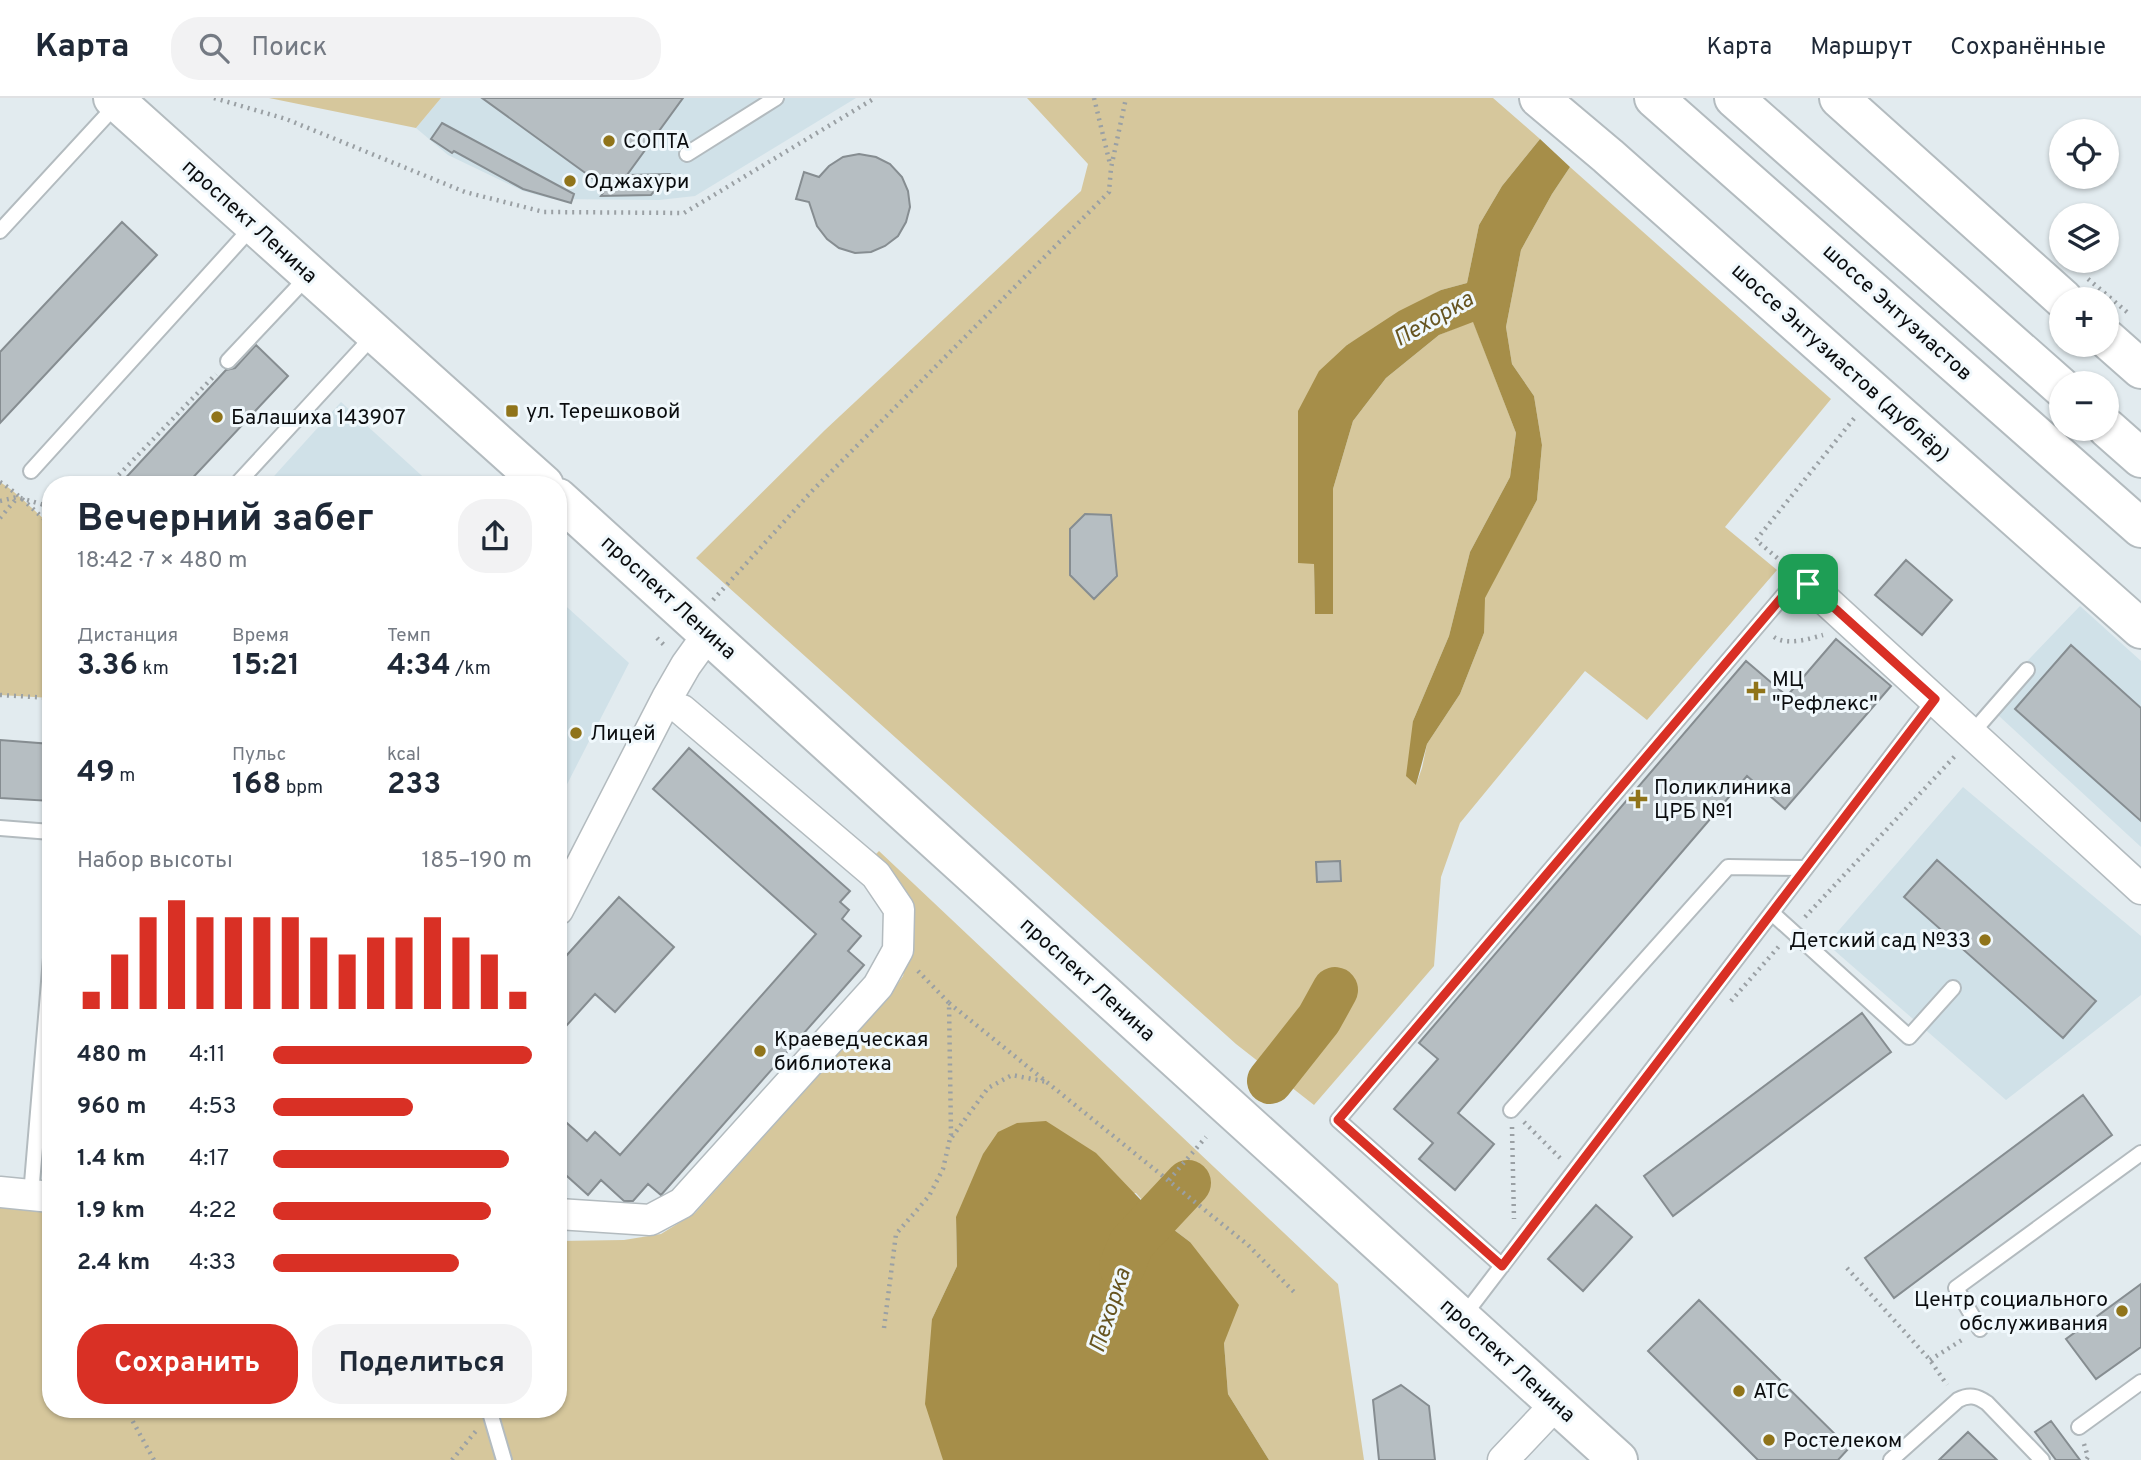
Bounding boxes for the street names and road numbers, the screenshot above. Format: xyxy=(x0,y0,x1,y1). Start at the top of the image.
street label: проспект Ленина xyxy=(176,154,322,290)
street label: шоссе Энтузиастов xyxy=(1817,239,1977,387)
street label: шоссе Энтузиастов (дублёр) xyxy=(1725,258,1955,468)
street label: проспект Ленина xyxy=(595,530,741,666)
street label: проспект Ленина xyxy=(1014,912,1160,1048)
street label: проспект Ленина xyxy=(1434,1293,1580,1429)

